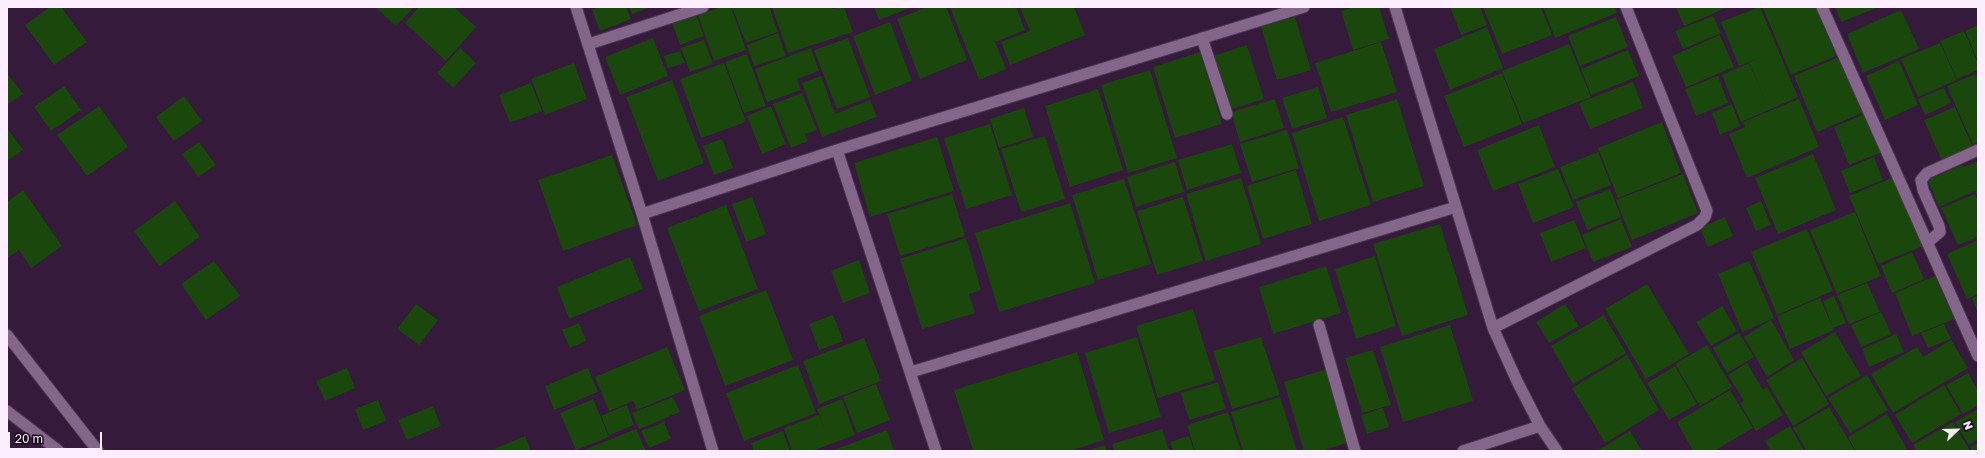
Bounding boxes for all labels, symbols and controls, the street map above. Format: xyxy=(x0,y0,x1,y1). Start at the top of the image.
north arrow xyxy=(1937,410,1977,450)
text: N xyxy=(1961,419,1976,432)
scale bar xyxy=(10,424,104,450)
text: 20 m xyxy=(15,431,43,446)

